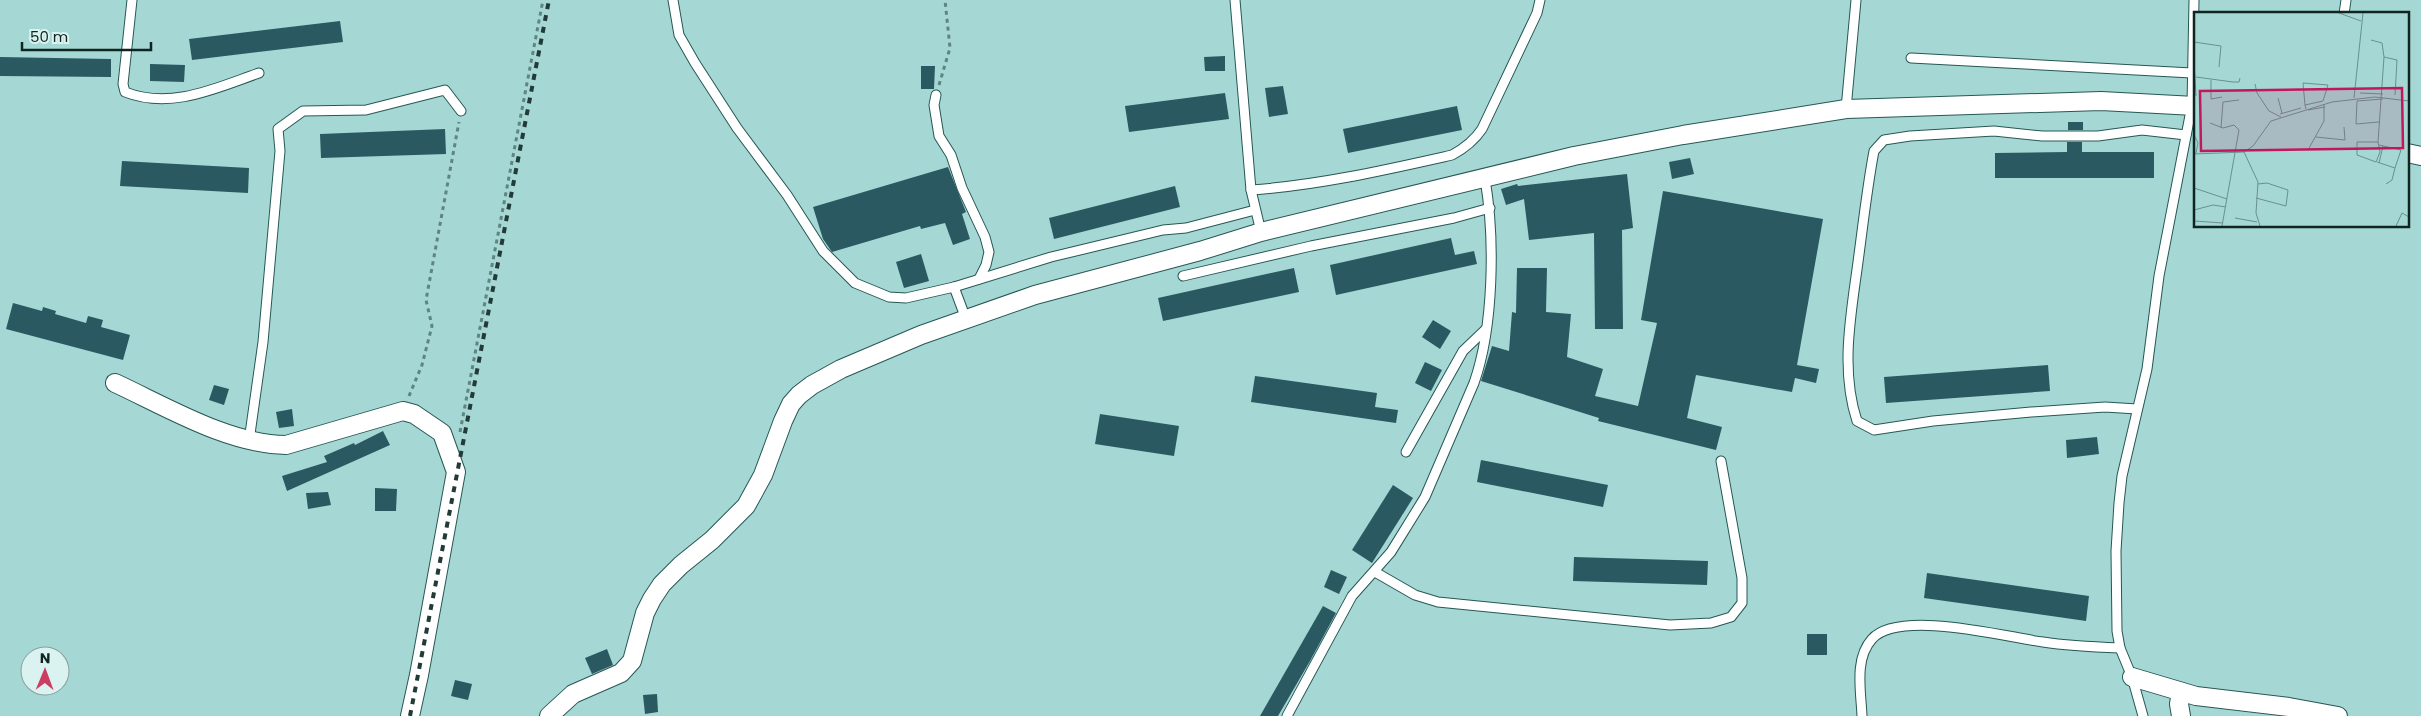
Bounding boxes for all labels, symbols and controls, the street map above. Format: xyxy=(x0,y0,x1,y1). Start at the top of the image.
inset map xyxy=(2194,12,2408,228)
scale bar xyxy=(22,20,151,52)
text: 50 m xyxy=(30,26,68,47)
north arrow xyxy=(20,646,70,696)
text: N xyxy=(40,648,51,668)

